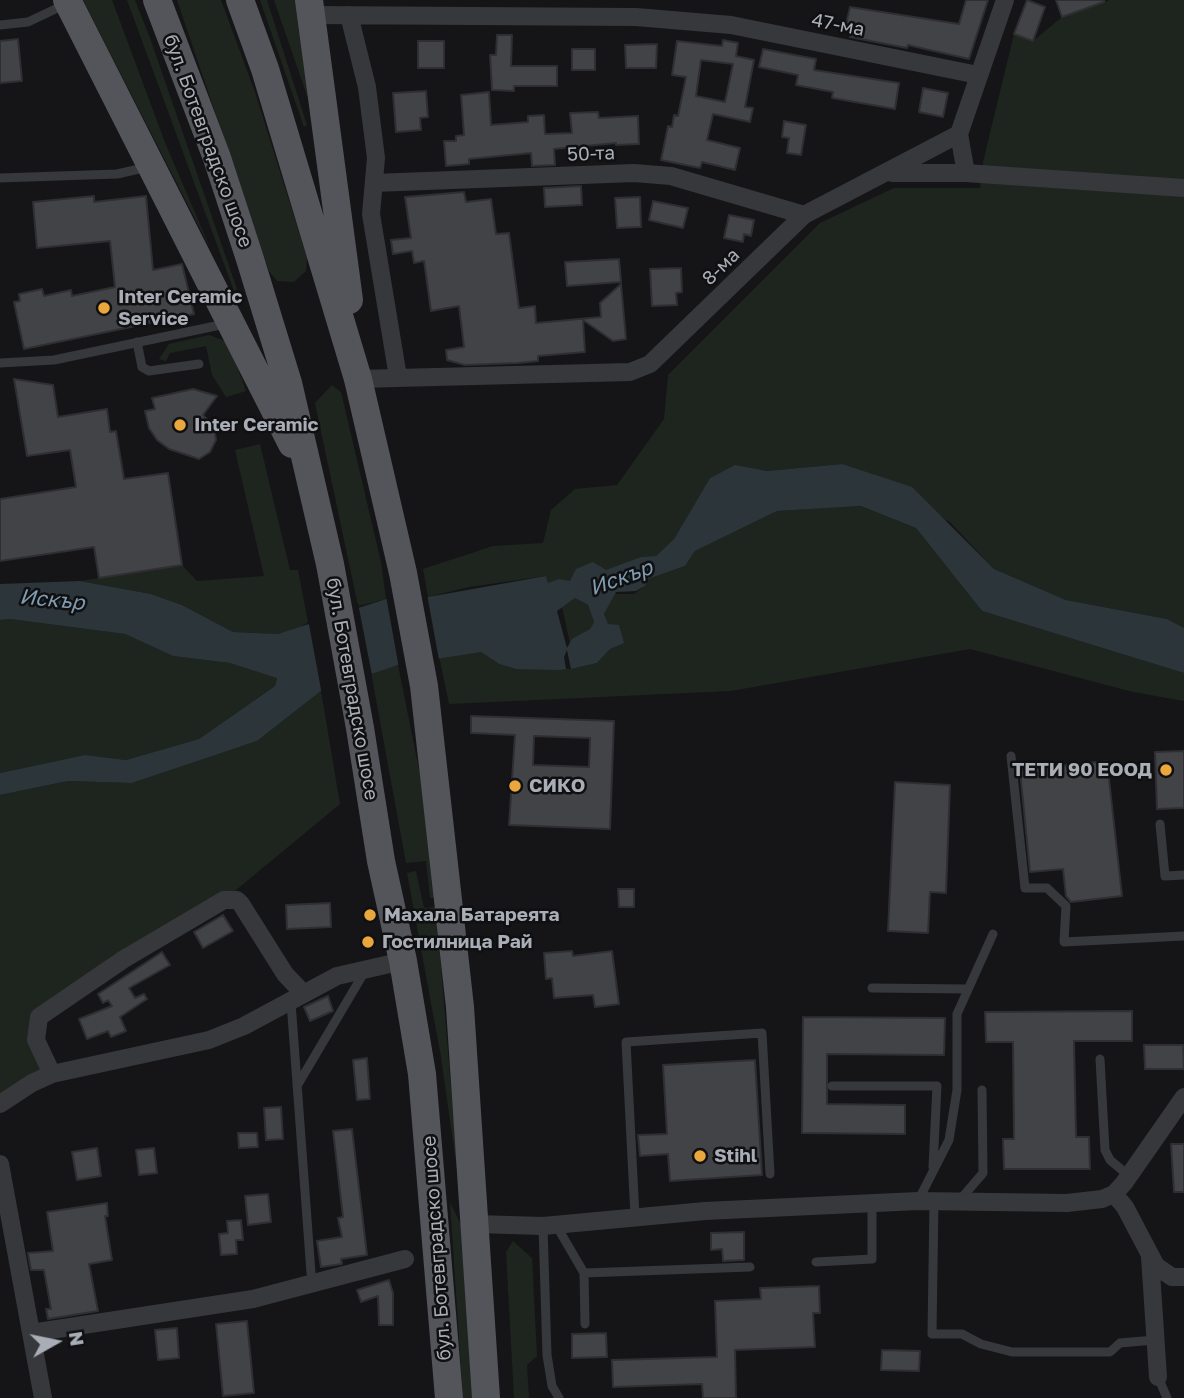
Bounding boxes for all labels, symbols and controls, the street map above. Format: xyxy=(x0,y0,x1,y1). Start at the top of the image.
street label: 47-ма xyxy=(810,9,866,41)
street label: бул. Ботевградско шосе xyxy=(159,31,257,251)
street label: 50-та xyxy=(567,142,615,166)
street label: 8-ма xyxy=(698,244,744,290)
place label: Inter Ceramic Service xyxy=(118,286,243,330)
marker: Inter Ceramic Service xyxy=(96,300,112,316)
place label: Inter Ceramic xyxy=(194,414,319,436)
marker: Inter Ceramic xyxy=(172,417,188,433)
water label: Искър xyxy=(586,555,656,601)
street label: бул. Ботевградско шосе xyxy=(321,576,383,802)
water label: Искър xyxy=(18,584,86,616)
place label: ТЕТИ 90 ЕООД xyxy=(1012,759,1152,781)
marker: ТЕТИ 90 ЕООД xyxy=(1158,762,1174,778)
place label: СИКО xyxy=(529,775,585,797)
marker: СИКО xyxy=(507,778,523,794)
place label: Махала Батареята xyxy=(384,904,559,926)
marker: Махала Батареята xyxy=(362,907,378,923)
place label: Гостилница Рай xyxy=(382,931,532,953)
marker: Гостилница Рай xyxy=(360,934,376,950)
street label: бул. Ботевградско шосе xyxy=(418,1135,456,1361)
place label: Stihl xyxy=(714,1145,757,1167)
marker: Stihl xyxy=(692,1148,708,1164)
north arrow xyxy=(21,1307,91,1377)
text: N xyxy=(65,1330,90,1348)

